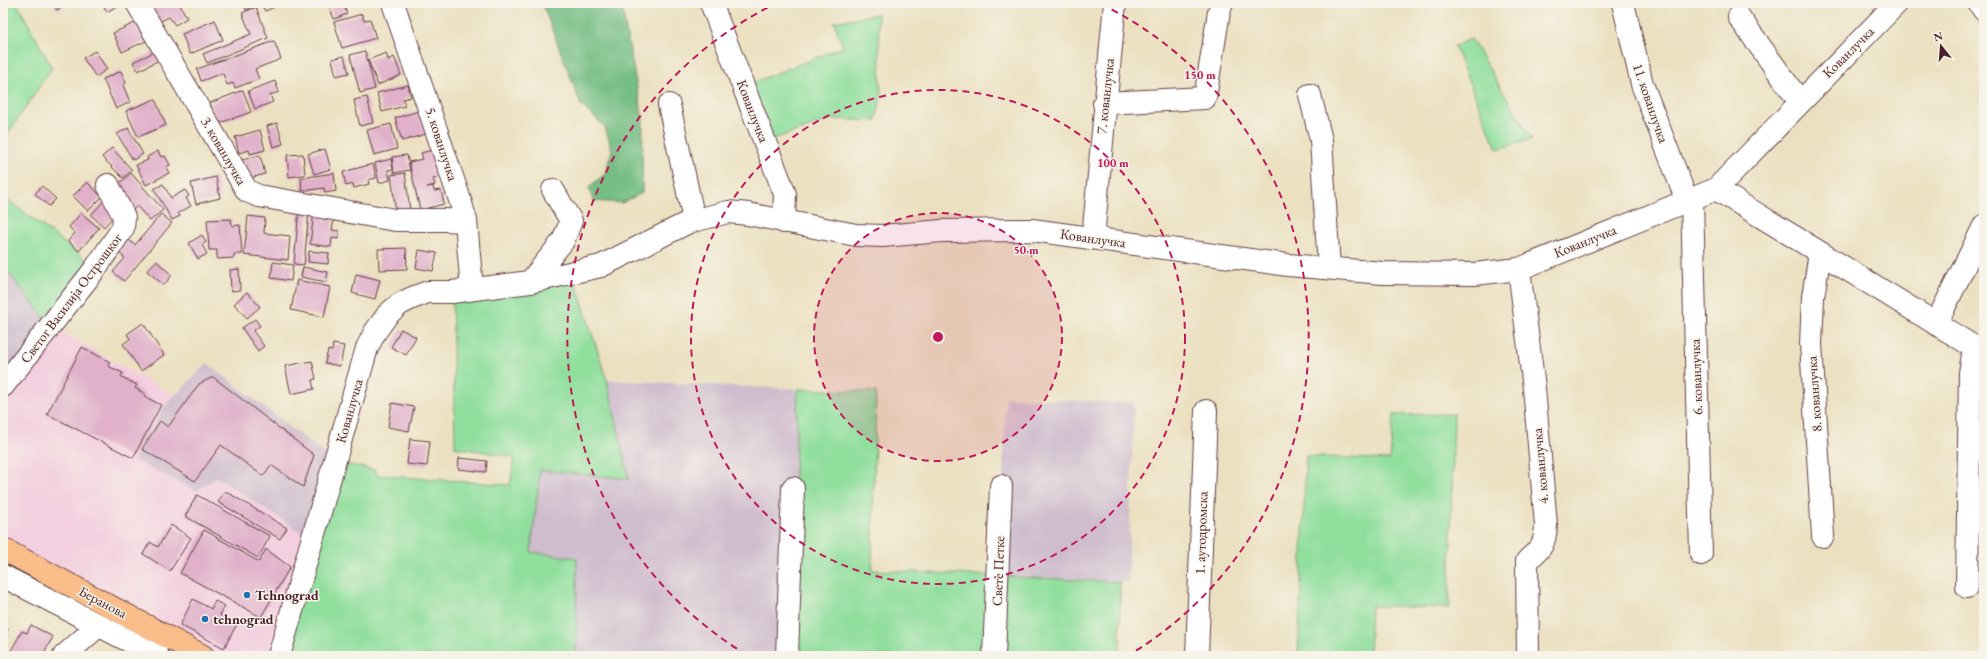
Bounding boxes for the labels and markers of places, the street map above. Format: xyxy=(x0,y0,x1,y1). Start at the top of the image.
centre of rings xyxy=(931,330,945,344)
place label: Tehnograd xyxy=(255,586,319,604)
marker: Tehnograd xyxy=(242,590,252,600)
place label: tehnograd xyxy=(213,610,274,628)
marker: tehnograd xyxy=(200,614,210,624)

